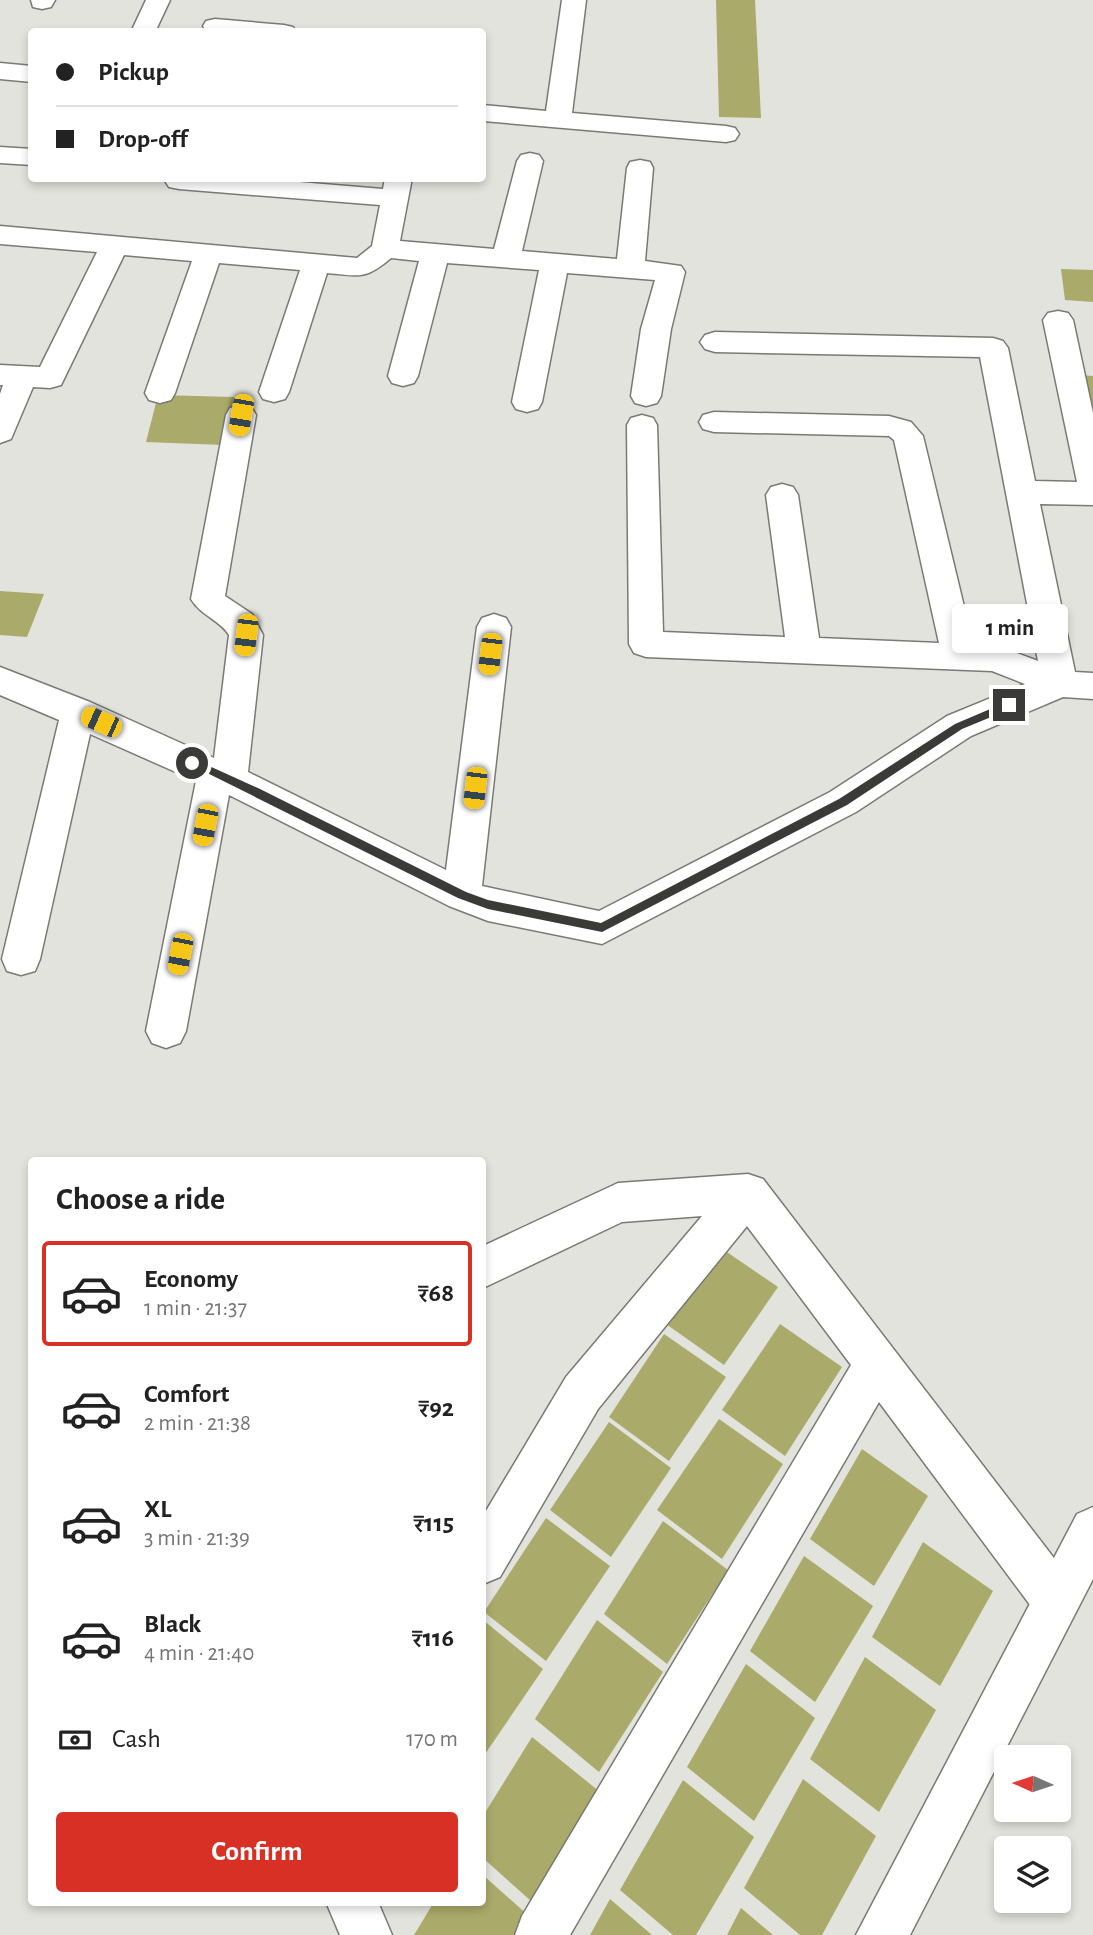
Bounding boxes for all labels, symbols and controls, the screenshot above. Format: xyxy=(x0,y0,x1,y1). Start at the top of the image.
text: Pickup xyxy=(98,59,169,85)
text: Drop-off xyxy=(98,126,187,152)
car xyxy=(228,392,255,438)
callout: 1 min xyxy=(951,604,1067,652)
car xyxy=(234,613,259,657)
text: 1 min xyxy=(986,617,1034,640)
car xyxy=(478,632,503,676)
route end xyxy=(993,689,1025,721)
car xyxy=(78,704,125,740)
route start xyxy=(176,747,208,779)
car xyxy=(463,766,488,810)
car xyxy=(191,802,220,848)
car xyxy=(166,931,195,977)
text: Choose a ride xyxy=(56,1183,225,1215)
icon: car xyxy=(60,1262,123,1325)
text: Economy xyxy=(144,1266,238,1292)
text: ₹68 xyxy=(418,1280,454,1306)
text: 1 min · 21:37 xyxy=(144,1297,247,1320)
icon: car xyxy=(60,1377,123,1440)
text: Comfort xyxy=(144,1381,229,1407)
text: ₹92 xyxy=(418,1395,454,1421)
text: 2 min · 21:38 xyxy=(144,1412,251,1435)
icon: car xyxy=(60,1492,123,1555)
text: XL xyxy=(144,1496,171,1522)
text: ₹115 xyxy=(413,1510,454,1536)
text: 3 min · 21:39 xyxy=(144,1527,250,1550)
icon: car xyxy=(60,1607,123,1670)
text: Black xyxy=(144,1611,201,1637)
text: ₹116 xyxy=(412,1625,454,1651)
text: 4 min · 21:40 xyxy=(144,1642,254,1665)
icon: cash xyxy=(56,1721,94,1759)
text: Cash xyxy=(112,1726,161,1752)
text: 170 m xyxy=(406,1728,458,1751)
north arrow xyxy=(994,1745,1071,1822)
map controls xyxy=(994,1745,1071,1913)
button: Confirm xyxy=(56,1812,458,1892)
button: layers xyxy=(994,1836,1071,1913)

